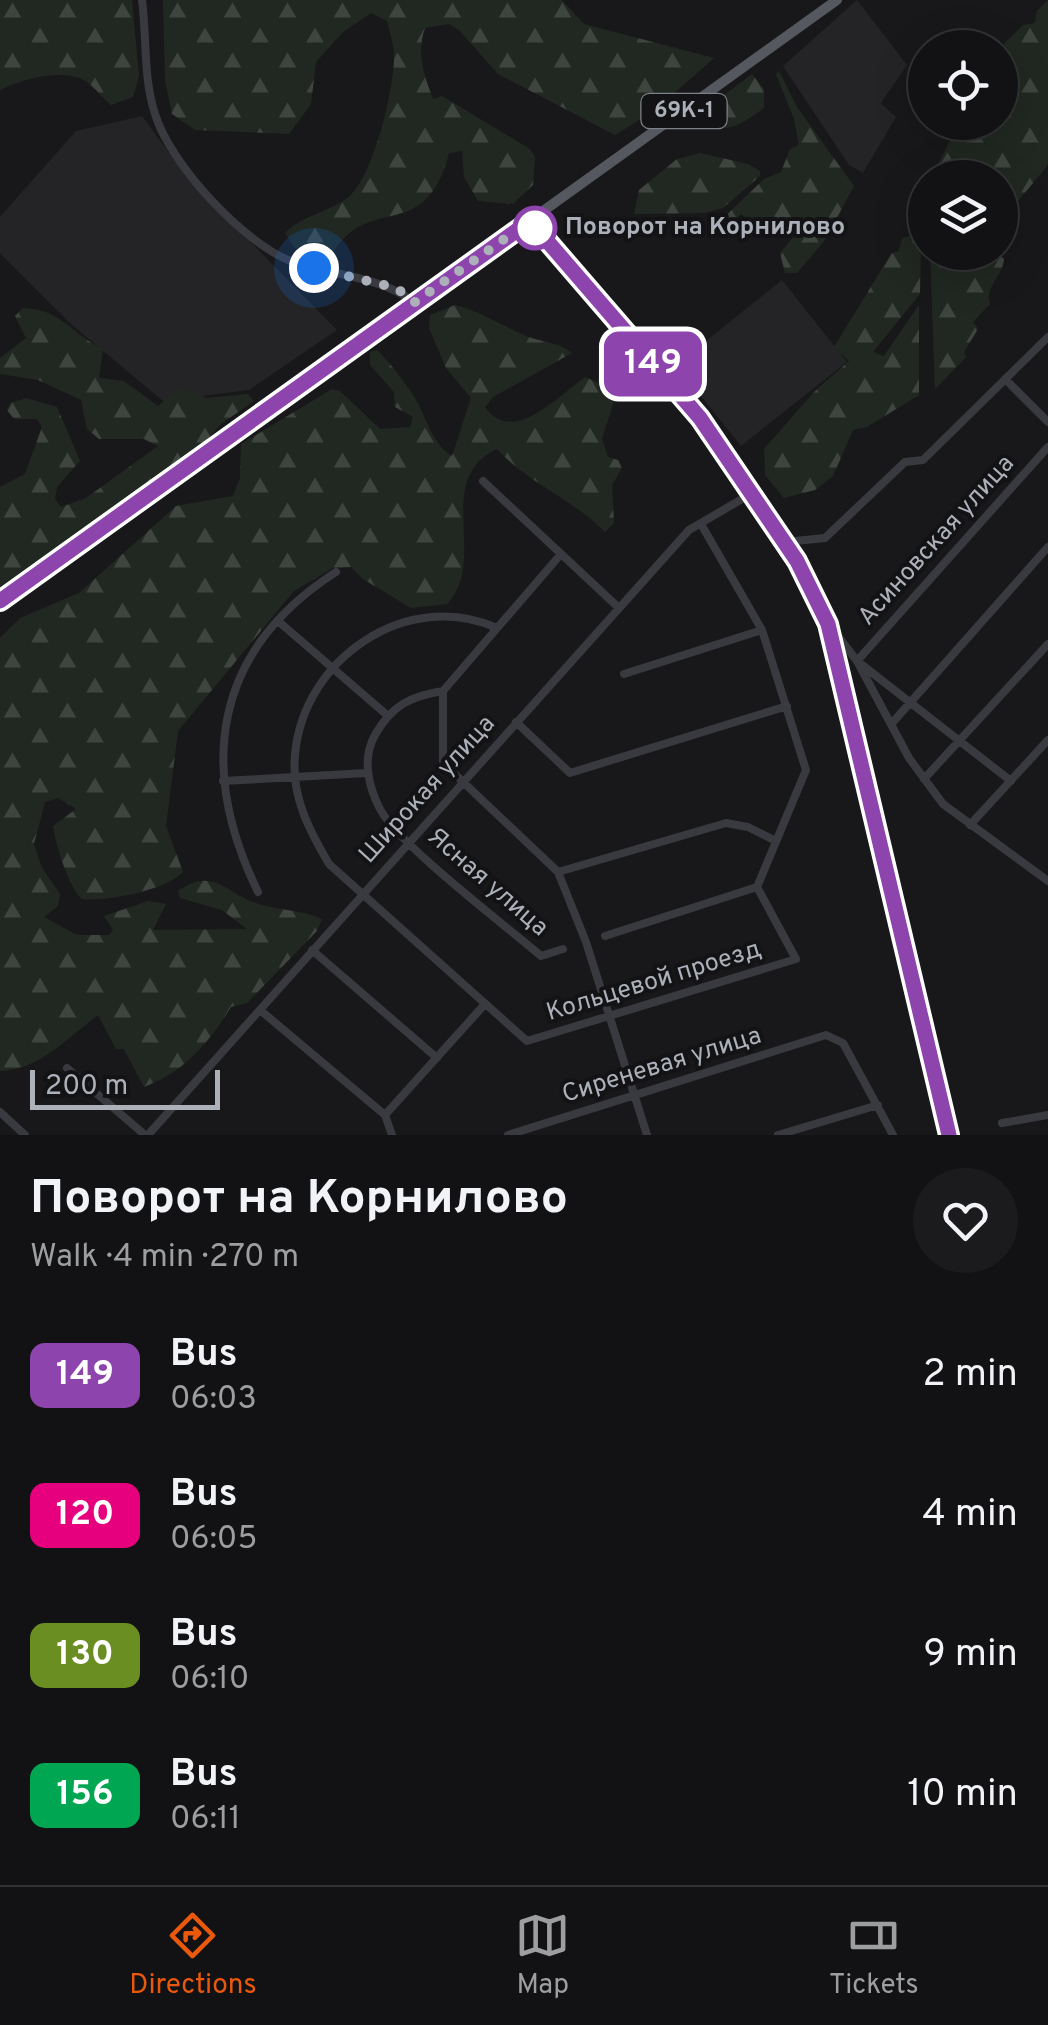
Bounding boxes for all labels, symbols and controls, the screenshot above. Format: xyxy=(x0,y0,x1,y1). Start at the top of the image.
map controls xyxy=(908,30,1018,270)
button: locate xyxy=(908,30,1018,140)
road number: 69К-1 xyxy=(642,94,726,128)
button: layers xyxy=(908,160,1018,270)
marker: Поворот на Корнилово xyxy=(514,207,556,249)
place label: Поворот на Корнилово xyxy=(565,212,845,244)
your location xyxy=(289,243,339,293)
line badge: 149 xyxy=(596,332,710,396)
text: 149 xyxy=(624,342,682,386)
street label: Асиновская улица xyxy=(852,449,1022,633)
street label: Широкая улица xyxy=(353,709,503,871)
street label: Ясная улица xyxy=(420,822,554,944)
street label: Кольцевой проезд xyxy=(543,934,765,1030)
street label: Сиреневая улица xyxy=(559,1021,765,1111)
scale bar xyxy=(30,1065,220,1110)
text: 200 m xyxy=(45,1069,128,1105)
button: heart xyxy=(913,1168,1018,1273)
text: Поворот на Корнилово xyxy=(30,1170,568,1230)
text: Walk · 4 min · 270 m xyxy=(30,1238,299,1278)
text: Bus xyxy=(170,1331,237,1380)
text: 2 min xyxy=(923,1351,1018,1400)
text: 149 xyxy=(56,1353,114,1397)
text: 06:03 xyxy=(170,1380,257,1420)
text: Bus xyxy=(170,1471,237,1520)
text: 4 min xyxy=(922,1491,1018,1540)
text: 120 xyxy=(56,1493,114,1537)
text: 06:05 xyxy=(170,1520,257,1560)
text: Bus xyxy=(170,1611,237,1660)
text: 9 min xyxy=(923,1631,1018,1680)
text: 130 xyxy=(56,1633,114,1677)
text: 06:10 xyxy=(170,1660,249,1700)
text: Bus xyxy=(170,1751,237,1800)
text: 10 min xyxy=(907,1771,1018,1820)
text: 156 xyxy=(57,1773,113,1817)
text: 06:11 xyxy=(170,1800,241,1840)
tab: Directions xyxy=(129,1908,257,2004)
tab: Map xyxy=(515,1908,570,2004)
tab: Tickets xyxy=(829,1908,919,2004)

